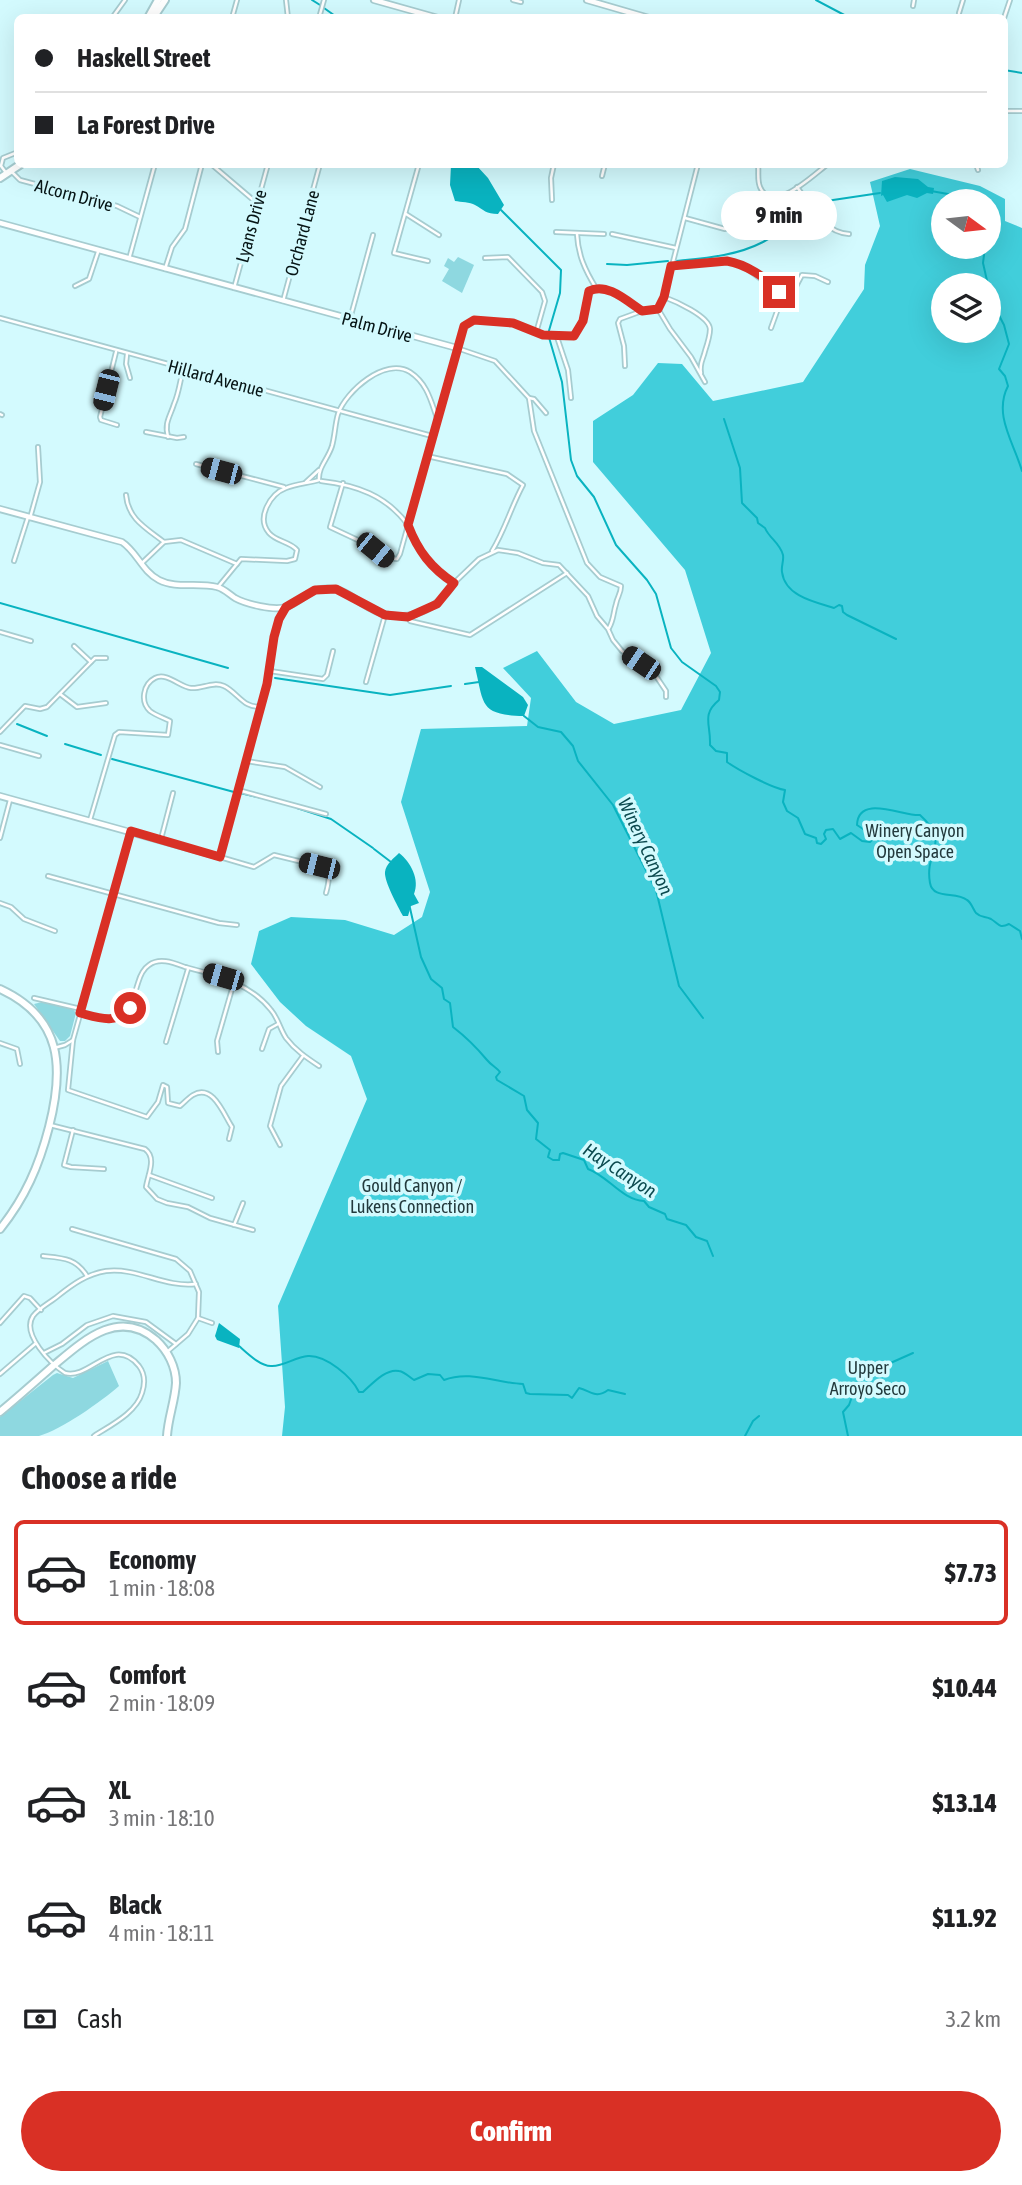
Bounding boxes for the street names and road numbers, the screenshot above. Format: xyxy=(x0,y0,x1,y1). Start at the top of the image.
street label: Alcorn Drive xyxy=(33,175,115,215)
street label: Lyans Drive xyxy=(231,187,271,265)
street label: Orchard Lane xyxy=(280,188,324,278)
street label: Palm Drive xyxy=(340,308,414,346)
street label: Hillard Avenue xyxy=(166,355,266,401)

